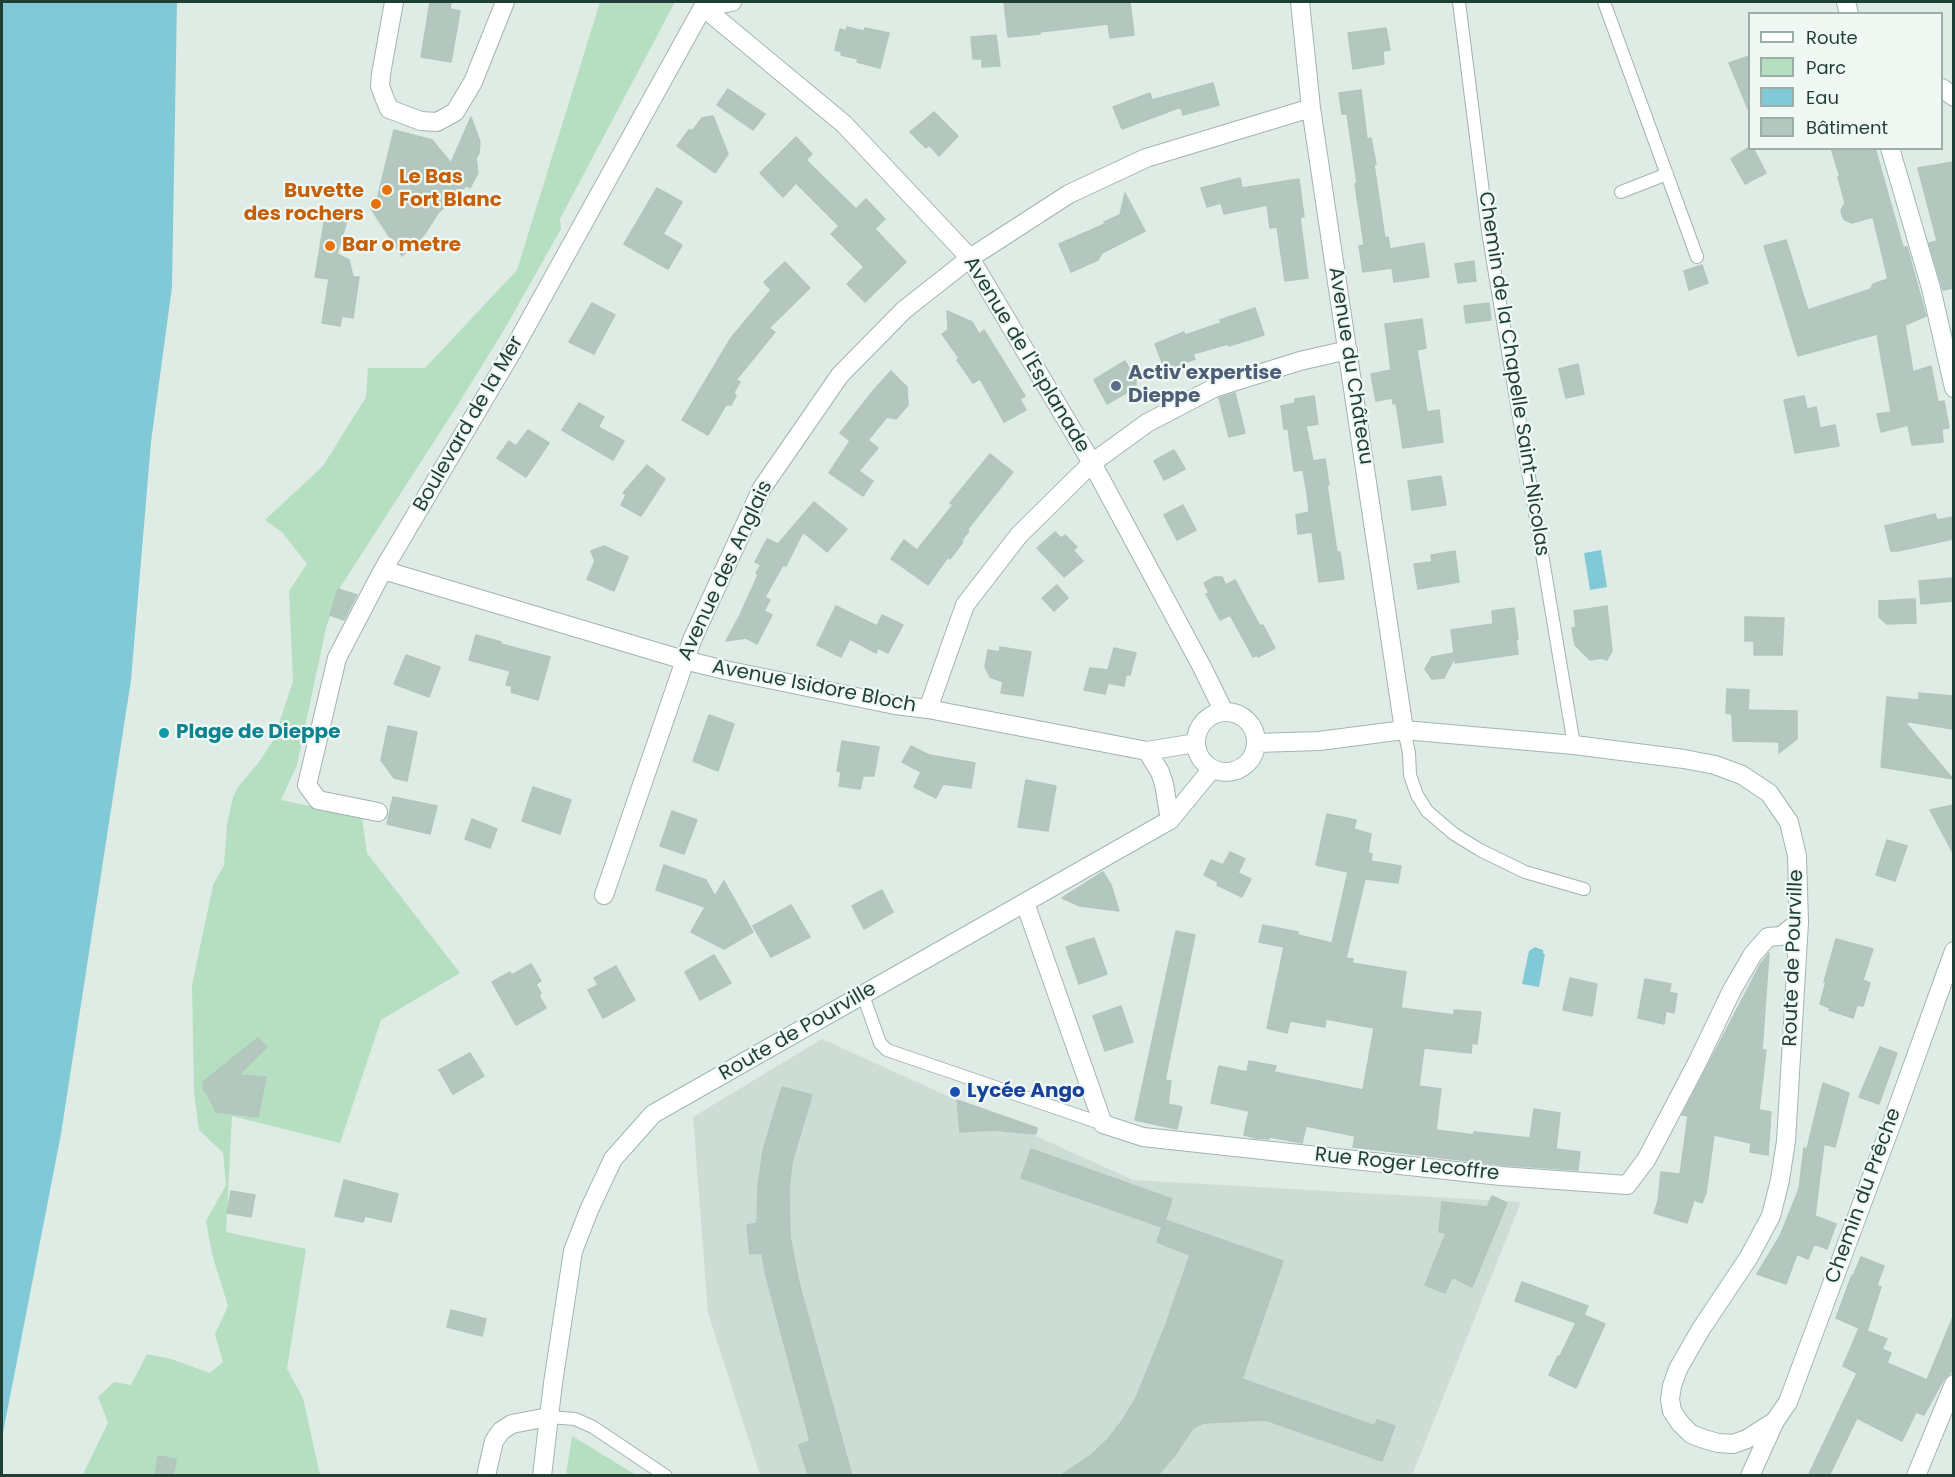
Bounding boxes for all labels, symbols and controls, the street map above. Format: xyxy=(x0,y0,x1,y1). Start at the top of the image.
legend xyxy=(1748,12,1943,150)
text: Route xyxy=(1806,25,1858,50)
text: Parc xyxy=(1806,55,1846,80)
text: Eau xyxy=(1806,85,1839,110)
text: Bâtiment xyxy=(1806,115,1888,140)
place label: Le Bas Fort Blanc xyxy=(399,166,502,213)
place label: Buvette des rochers xyxy=(244,180,364,227)
marker: Le Bas Fort Blanc xyxy=(380,183,394,197)
street label: Chemin de la Chapelle Saint-Nicolas xyxy=(1472,190,1554,558)
marker: Buvette des rochers xyxy=(369,197,383,211)
place label: Bar o metre xyxy=(342,234,461,258)
marker: Bar o metre xyxy=(323,239,337,253)
street label: Avenue de l'Esplanade xyxy=(958,253,1094,457)
street label: Avenue du Château xyxy=(1323,265,1377,467)
street label: Boulevard de la Mer xyxy=(409,332,529,516)
place label: Activ'expertise Dieppe xyxy=(1128,362,1282,409)
marker: Activ'expertise Dieppe xyxy=(1109,379,1123,393)
street label: Avenue des Anglais xyxy=(674,477,778,665)
street label: Avenue Isidore Bloch xyxy=(710,655,918,719)
place label: Plage de Dieppe xyxy=(176,721,340,745)
marker: Plage de Dieppe xyxy=(157,726,171,740)
street label: Route de Pourville xyxy=(1779,869,1809,1047)
street label: Route de Pourville xyxy=(715,977,881,1087)
place label: Lycée Ango xyxy=(967,1080,1085,1104)
marker: Lycée Ango xyxy=(948,1085,962,1099)
street label: Chemin du Prêche xyxy=(1821,1105,1907,1287)
street label: Rue Roger Lecoffre xyxy=(1314,1143,1500,1187)

